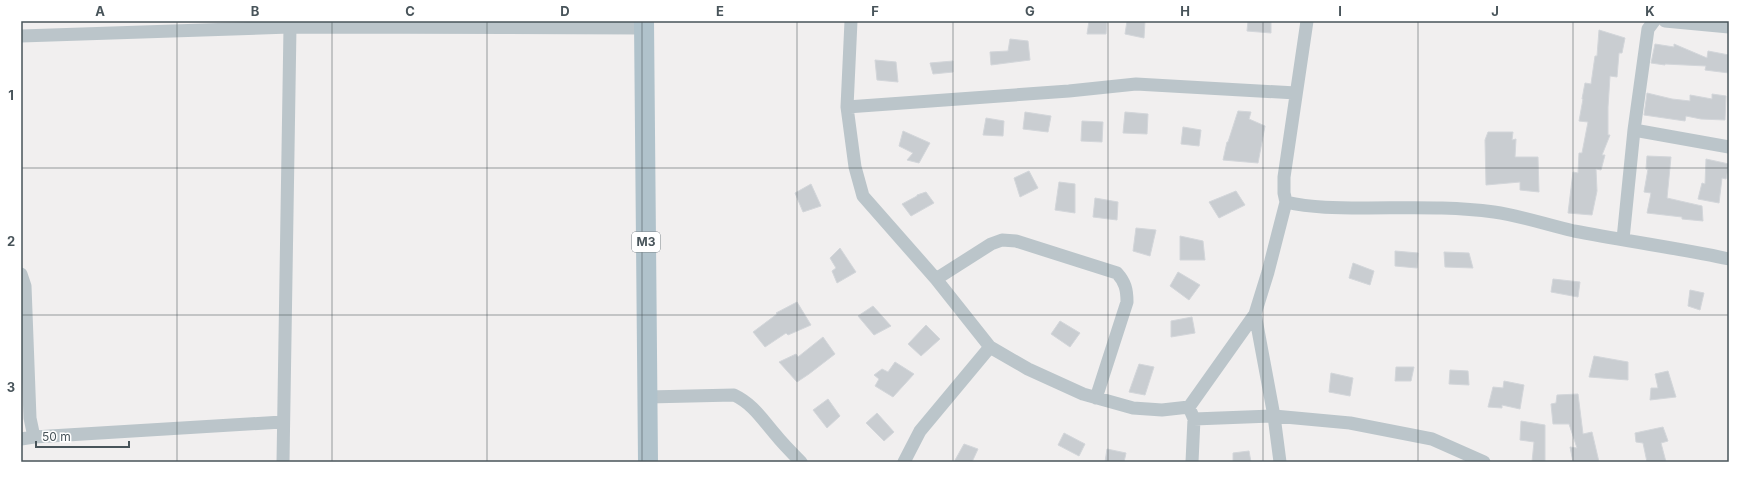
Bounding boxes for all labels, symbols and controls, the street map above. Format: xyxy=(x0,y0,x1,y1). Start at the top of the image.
text: A xyxy=(95,3,105,19)
text: B xyxy=(251,3,260,19)
text: C xyxy=(405,3,415,19)
text: D xyxy=(560,3,570,19)
text: E xyxy=(716,3,724,19)
text: F xyxy=(871,3,879,19)
text: G xyxy=(1025,3,1035,19)
text: H xyxy=(1180,3,1190,19)
text: I xyxy=(1338,3,1342,19)
text: J xyxy=(1491,3,1499,19)
text: K xyxy=(1645,3,1655,19)
text: 1 xyxy=(8,87,14,103)
road number: M3 xyxy=(632,232,660,252)
text: 2 xyxy=(7,233,15,249)
text: 3 xyxy=(7,379,15,395)
scale bar xyxy=(36,423,129,449)
text: 50 m xyxy=(42,429,71,444)

